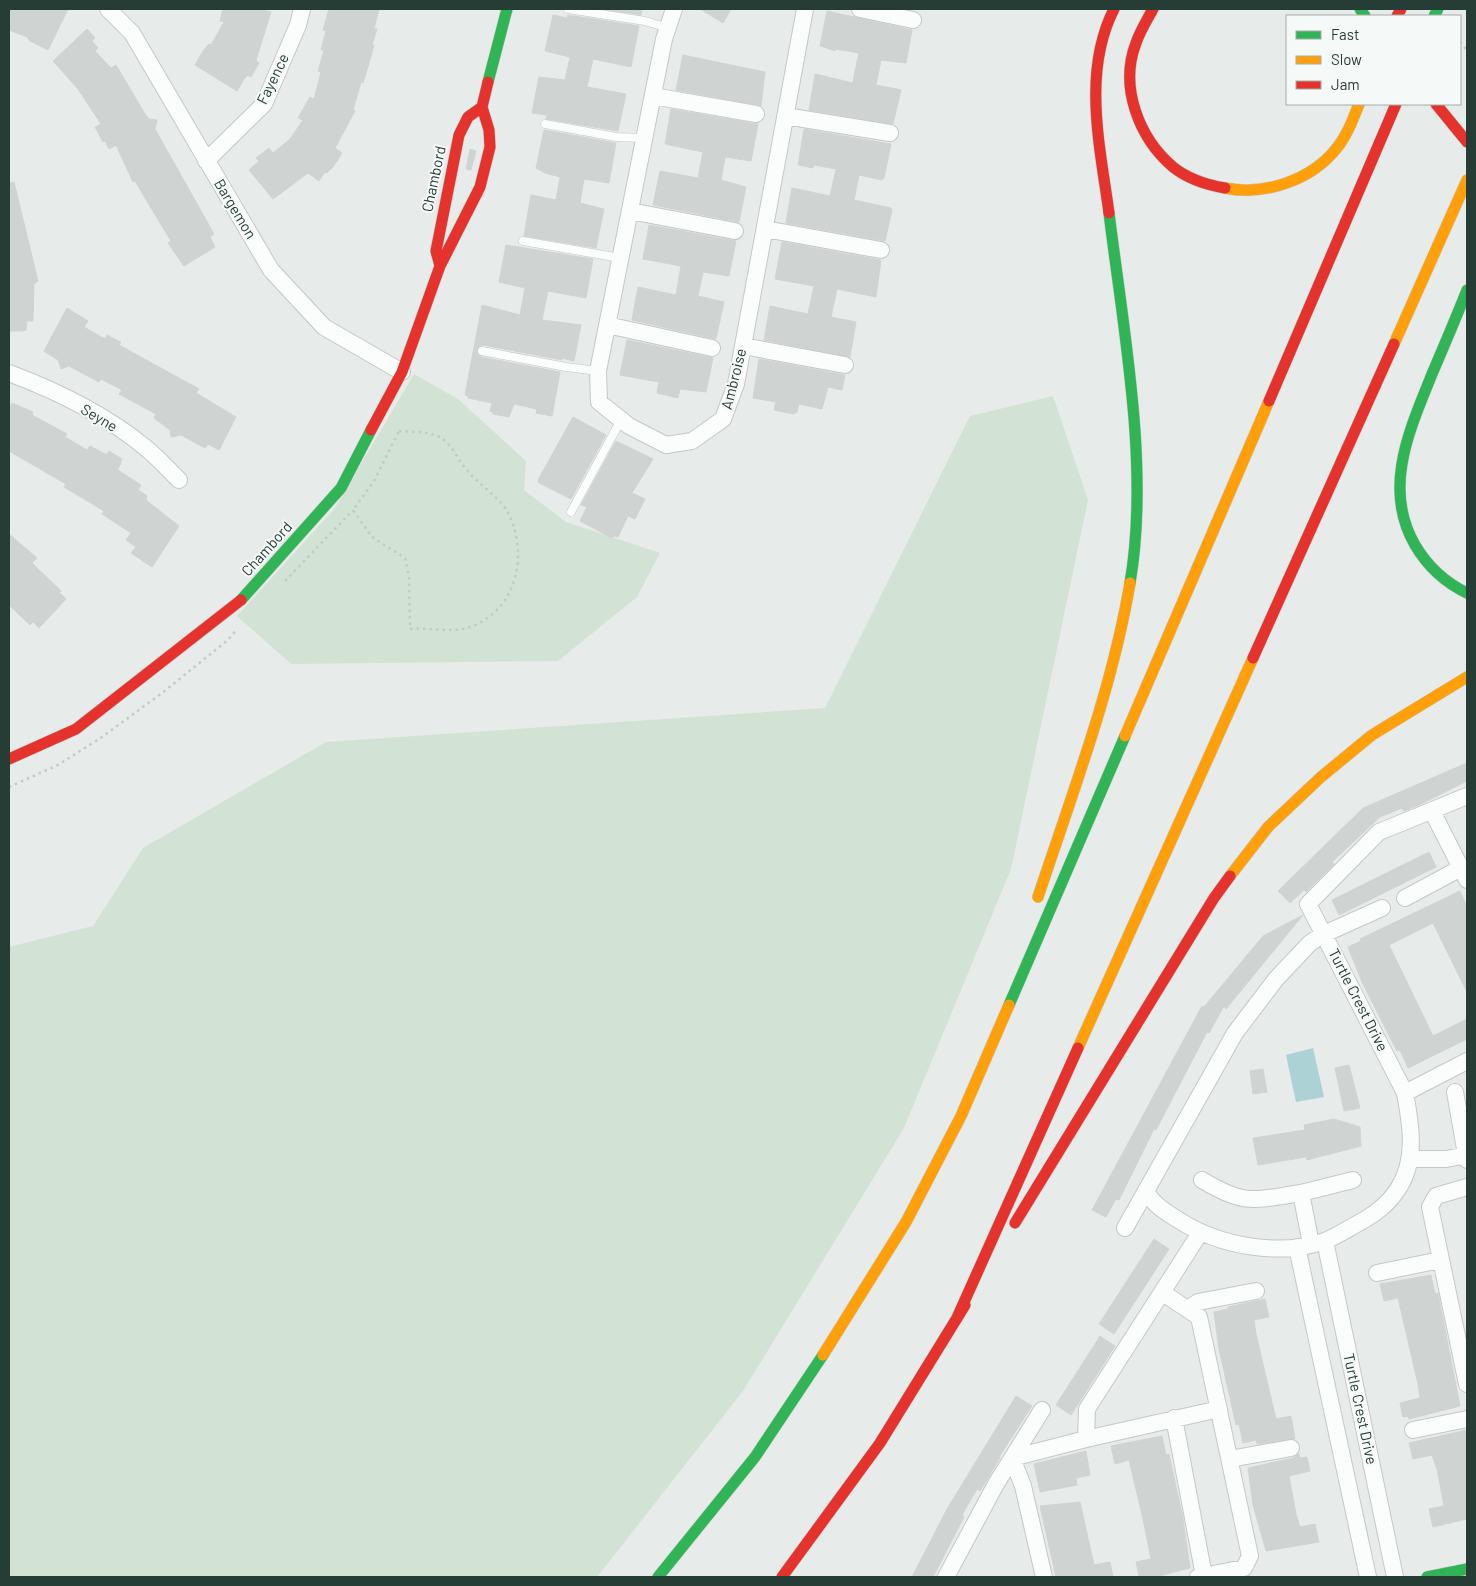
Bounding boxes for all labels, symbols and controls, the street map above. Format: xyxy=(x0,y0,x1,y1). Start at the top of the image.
legend xyxy=(1286,15,1461,105)
text: Fast xyxy=(1331,25,1359,43)
street label: Fayence xyxy=(252,50,292,107)
text: Slow xyxy=(1331,50,1362,68)
text: Jam xyxy=(1331,75,1360,93)
street label: Chambord xyxy=(417,144,449,213)
street label: Bargemon xyxy=(211,175,261,242)
street label: Ambroise xyxy=(717,346,749,411)
street label: Seyne xyxy=(78,399,121,435)
street label: Chambord xyxy=(237,517,295,579)
street label: Turtle Crest Drive xyxy=(1325,945,1393,1054)
street label: Turtle Crest Drive xyxy=(1340,1352,1382,1466)

